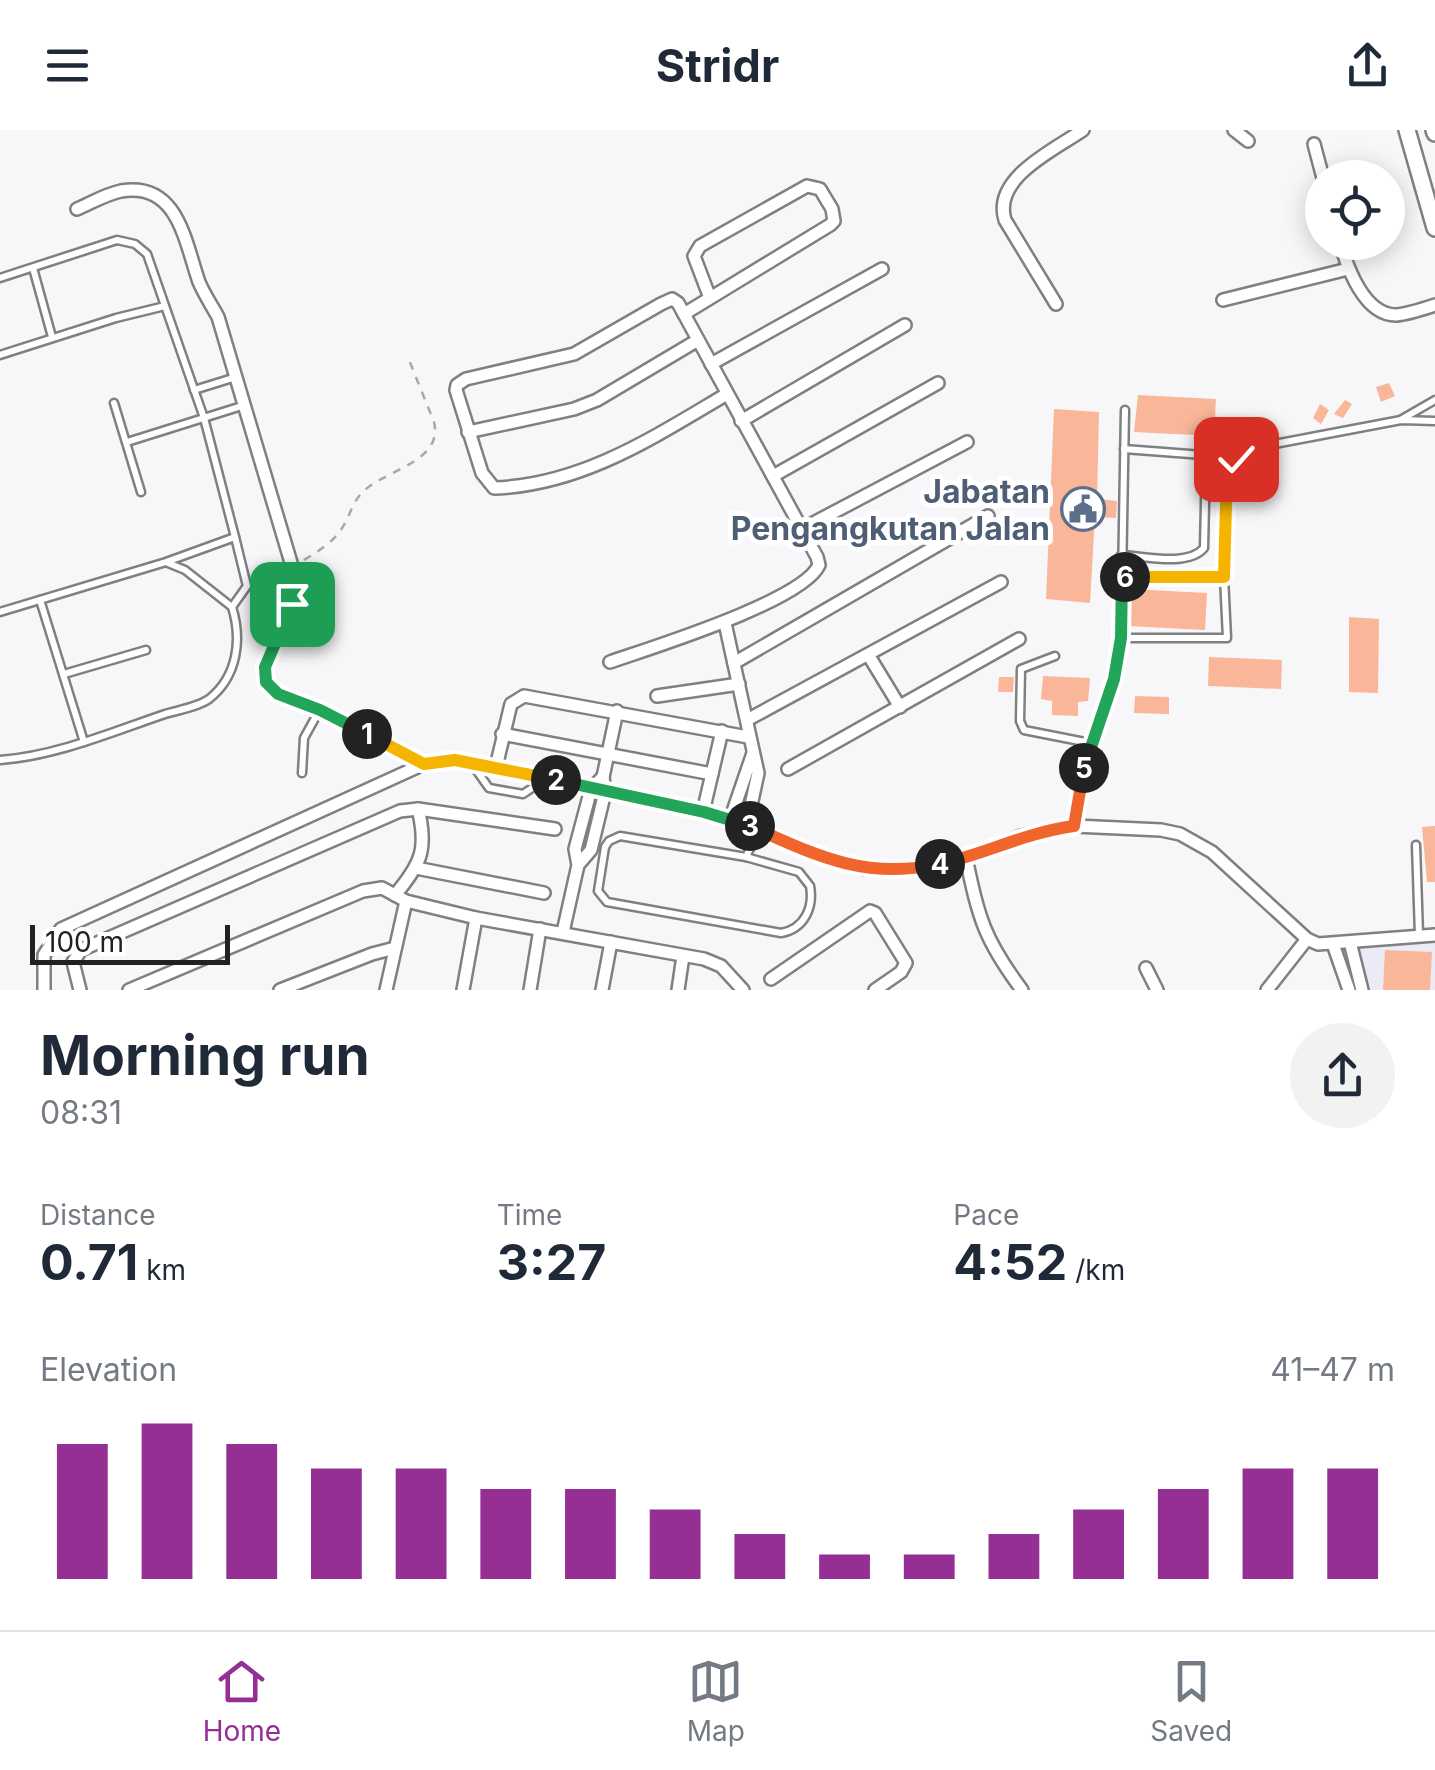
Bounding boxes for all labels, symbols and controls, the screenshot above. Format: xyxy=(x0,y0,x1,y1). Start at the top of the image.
icon: menu xyxy=(40,38,95,93)
text: Stridr xyxy=(656,38,779,93)
icon: share xyxy=(1340,38,1395,93)
map controls xyxy=(1305,160,1405,260)
button: locate xyxy=(1305,160,1405,260)
pin xyxy=(1194,417,1279,502)
icon: check xyxy=(1209,432,1264,487)
place label: Jabatan Pengangkutan Jalan xyxy=(731,472,1050,548)
public building icon: Jabatan Pengangkutan Jalan xyxy=(1060,486,1106,532)
pin: 6 xyxy=(1100,552,1150,602)
text: 6 xyxy=(1116,560,1134,594)
pin xyxy=(250,562,335,647)
icon: arrive xyxy=(265,577,320,632)
pin: 1 xyxy=(342,709,392,759)
text: 1 xyxy=(361,717,373,751)
pin: 5 xyxy=(1059,743,1109,793)
text: 5 xyxy=(1075,751,1093,785)
pin: 2 xyxy=(531,755,581,805)
text: 2 xyxy=(547,763,565,797)
pin: 3 xyxy=(725,801,775,851)
text: 3 xyxy=(741,809,759,843)
pin: 4 xyxy=(915,839,965,889)
text: 4 xyxy=(931,847,949,881)
scale bar xyxy=(30,920,230,964)
text: 100 m xyxy=(45,925,124,959)
text: Morning run xyxy=(40,1022,370,1088)
button: share xyxy=(1290,1023,1395,1128)
text: 08:31 xyxy=(40,1093,122,1132)
text: Distance xyxy=(40,1198,156,1232)
text: Time xyxy=(497,1198,562,1232)
text: Pace xyxy=(953,1198,1019,1232)
text: 0.71 xyxy=(40,1232,138,1292)
text: 3:27 xyxy=(497,1232,606,1292)
text: 4:52 xyxy=(953,1232,1067,1292)
text: km xyxy=(138,1253,186,1287)
text: /km xyxy=(1067,1253,1125,1287)
text: Elevation xyxy=(40,1350,177,1389)
text: 41–47 m xyxy=(1270,1350,1395,1389)
tab: Home xyxy=(203,1654,281,1748)
tab: Map xyxy=(687,1654,745,1748)
tab: Saved xyxy=(1150,1654,1232,1748)

